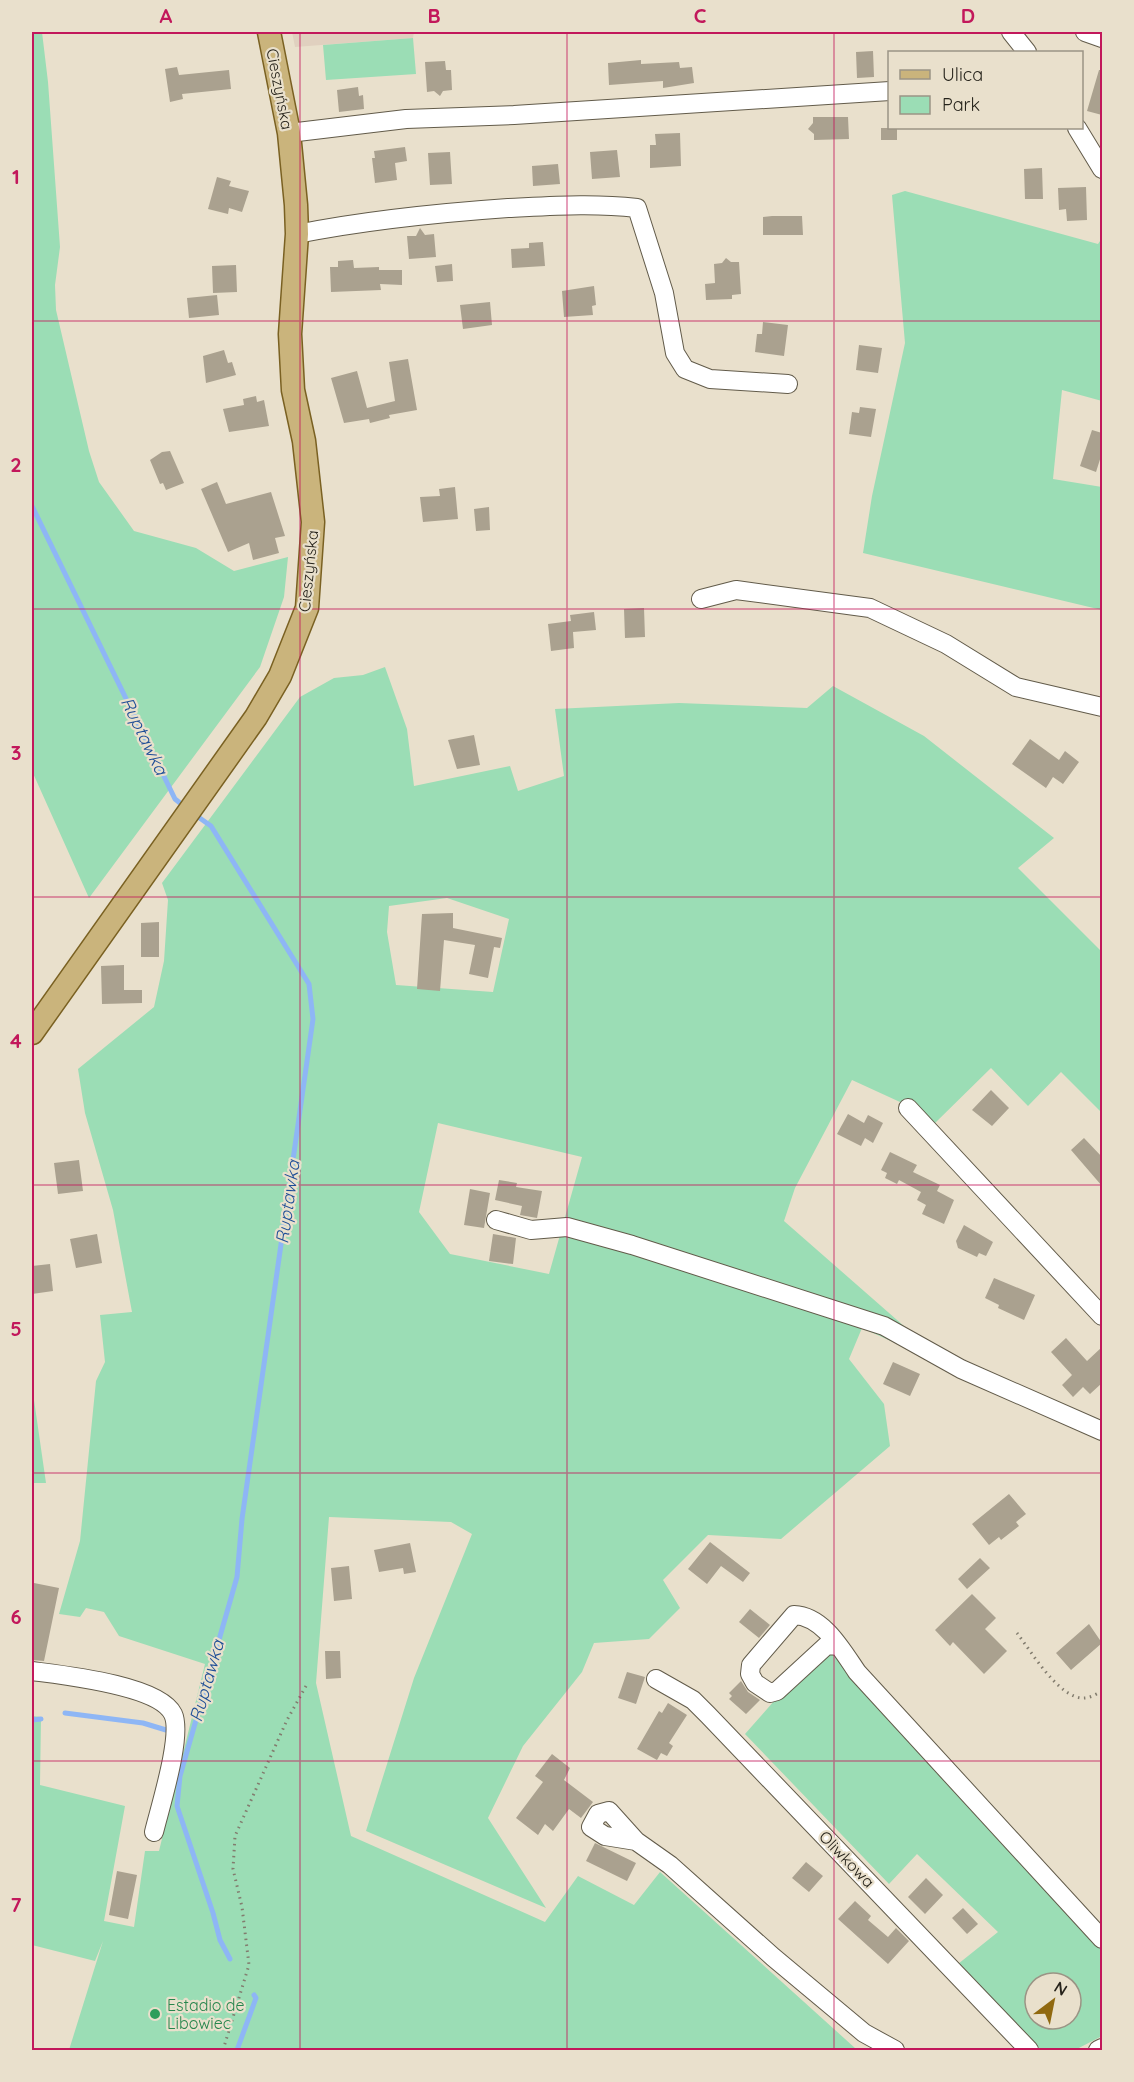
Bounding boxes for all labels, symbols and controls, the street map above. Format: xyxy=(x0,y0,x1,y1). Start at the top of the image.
text: A xyxy=(160,3,173,28)
text: B xyxy=(427,3,441,28)
text: C xyxy=(694,3,707,28)
text: D xyxy=(961,3,975,28)
street label: Cieszyńska xyxy=(262,47,298,131)
legend xyxy=(888,51,1083,129)
text: Ulica xyxy=(942,63,983,86)
text: Park xyxy=(942,93,980,116)
text: 1 xyxy=(12,164,20,189)
text: 2 xyxy=(10,452,22,477)
street label: Cieszyńska xyxy=(294,529,322,613)
water label: Ruptawka xyxy=(116,693,174,780)
text: 3 xyxy=(11,740,21,765)
text: 4 xyxy=(10,1028,22,1053)
water label: Ruptawka xyxy=(270,1158,305,1245)
text: 5 xyxy=(10,1316,22,1341)
text: 6 xyxy=(10,1604,22,1629)
water label: Ruptawka xyxy=(184,1636,229,1724)
street label: Oliwkowa xyxy=(815,1826,879,1892)
text: 7 xyxy=(11,1892,22,1917)
north arrow xyxy=(1023,1971,1083,2031)
text: N xyxy=(1051,1977,1071,2000)
place label: Estadio de Libowiec xyxy=(167,1995,245,2033)
marker: Estadio de Libowiec xyxy=(148,2007,162,2021)

